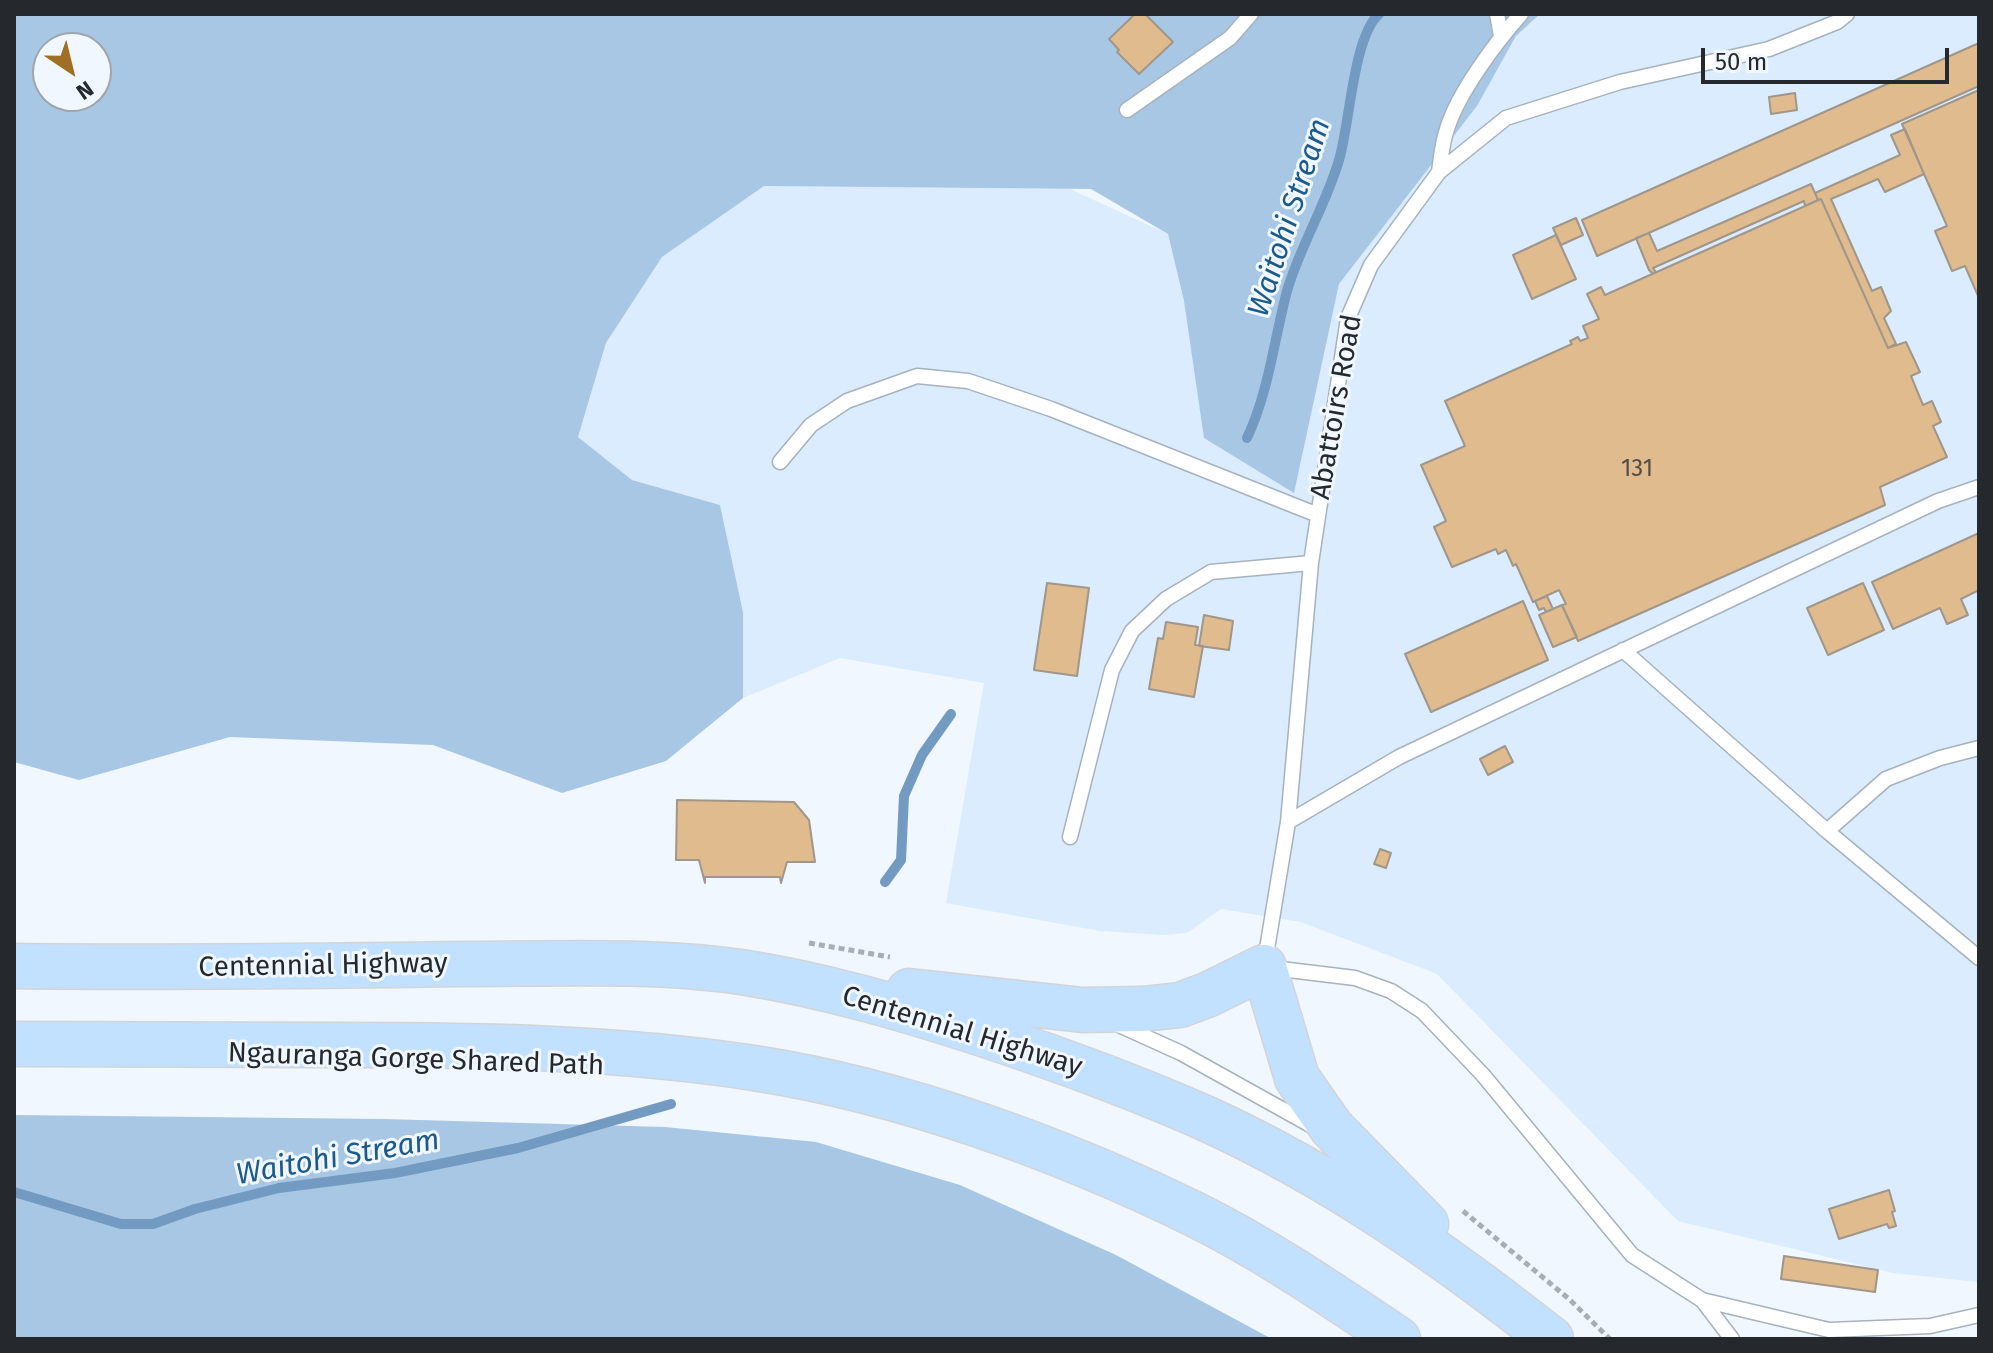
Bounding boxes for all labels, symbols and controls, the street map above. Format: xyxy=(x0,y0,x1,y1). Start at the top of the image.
north arrow xyxy=(32,32,112,112)
scale bar xyxy=(1705,32,1953,82)
text: 50 m xyxy=(1715,48,1767,76)
text: N xyxy=(71,75,99,106)
water label: Waitohi Stream xyxy=(1241,115,1339,321)
street label: Abattoirs Road xyxy=(1304,312,1370,502)
house number: 131 xyxy=(1621,455,1653,483)
street label: Centennial Highway xyxy=(198,947,448,985)
street label: Centennial Highway xyxy=(838,979,1086,1085)
street label: Ngauranga Gorge Shared Path xyxy=(227,1037,605,1083)
water label: Waitohi Stream xyxy=(233,1122,443,1194)

